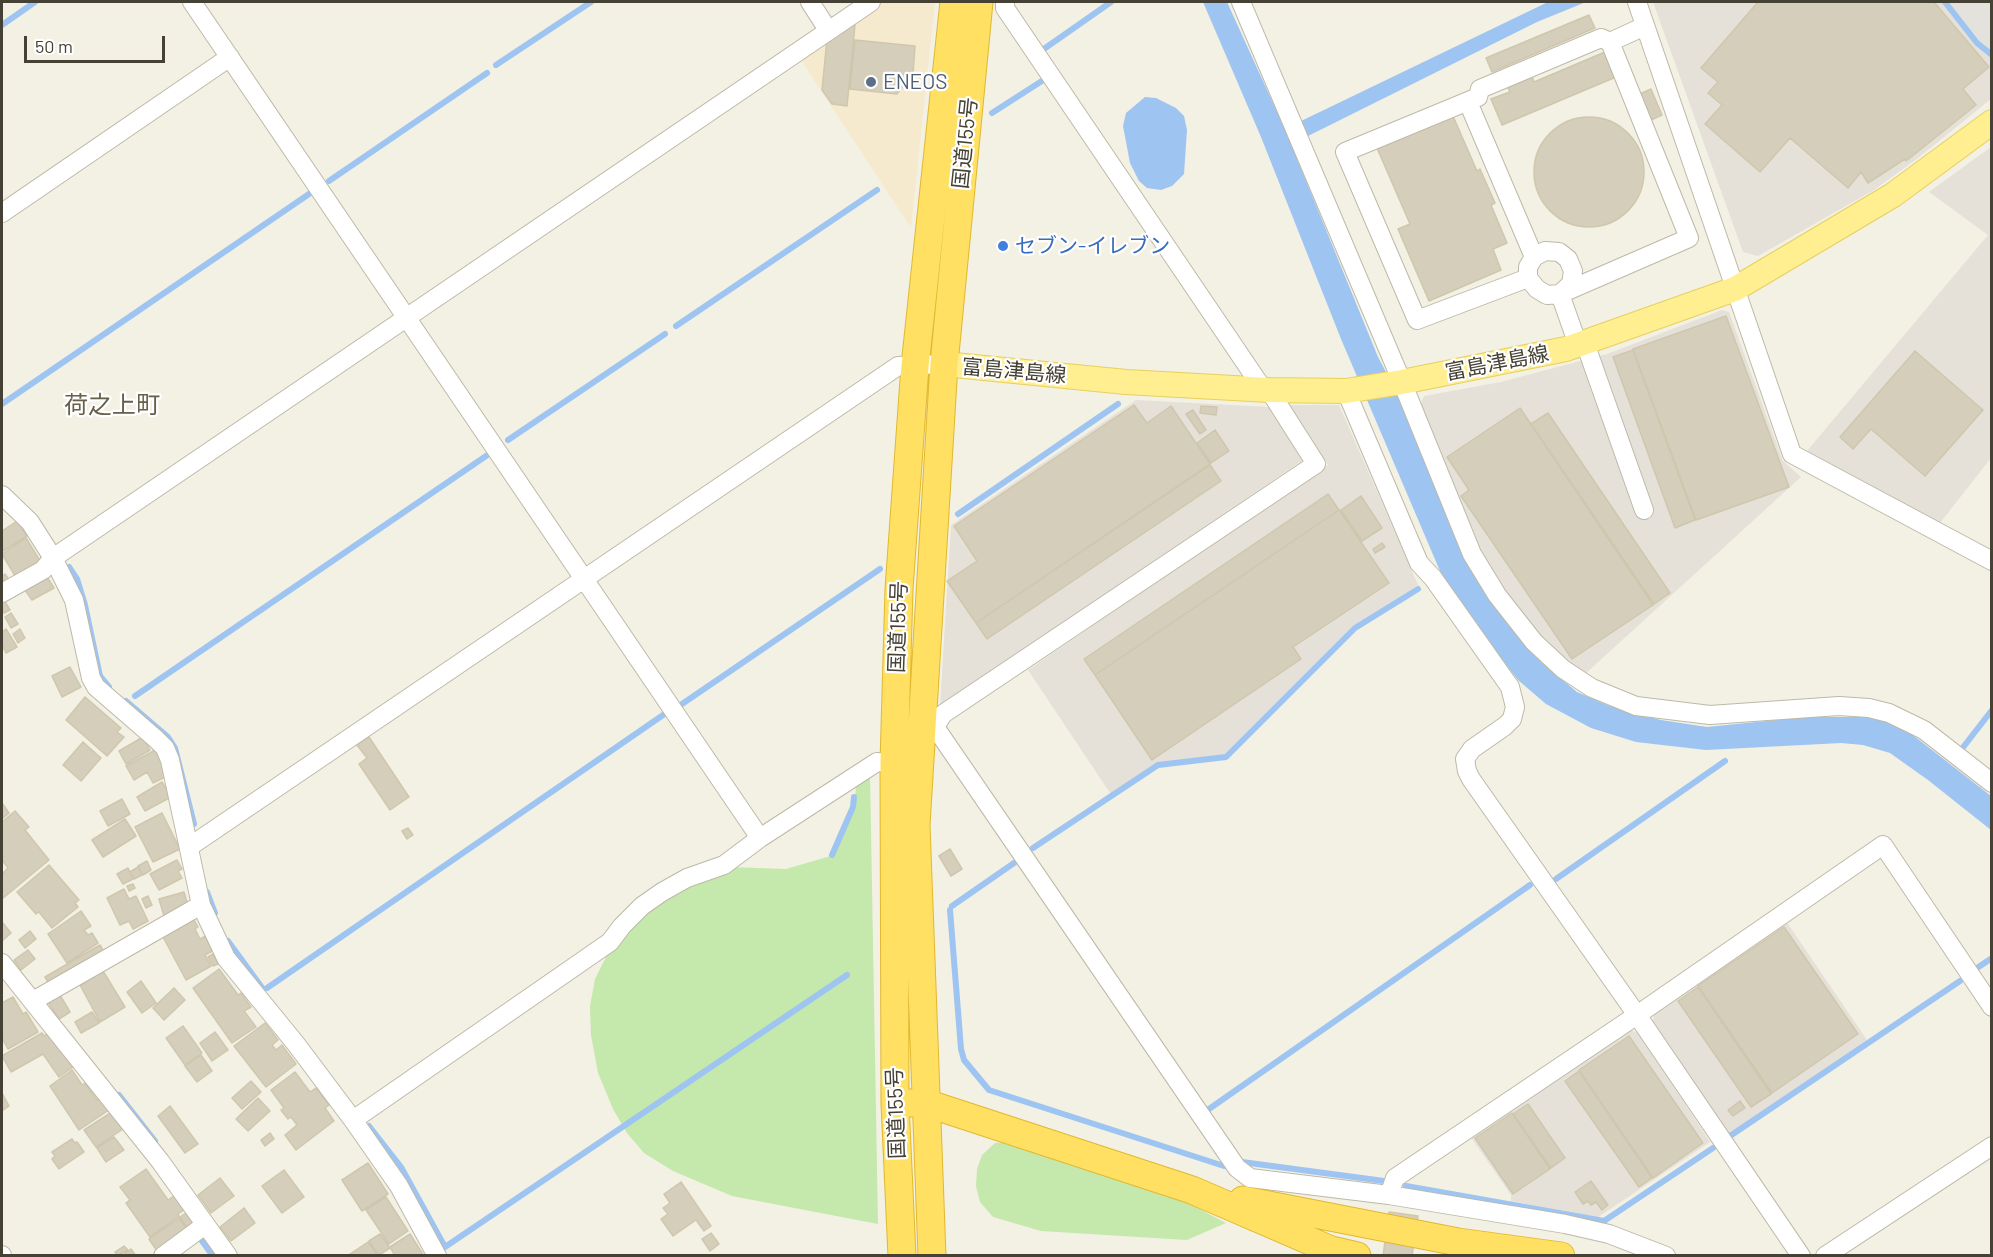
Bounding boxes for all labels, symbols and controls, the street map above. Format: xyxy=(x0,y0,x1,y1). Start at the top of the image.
scale bar xyxy=(27,24,168,62)
text: 50 m xyxy=(35,35,73,57)
place label: ENEOS xyxy=(883,69,948,95)
marker: ENEOS xyxy=(864,75,878,89)
street label: 国道155号 xyxy=(948,96,982,190)
place label: セブン-イレブン xyxy=(1015,233,1170,259)
marker: セブン-イレブン xyxy=(996,239,1010,253)
street label: 富島津島線 xyxy=(1443,341,1551,385)
street label: 富島津島線 xyxy=(961,354,1067,388)
district label: 荷之上町 xyxy=(64,391,160,419)
street label: 国道155号 xyxy=(884,581,912,673)
street label: 国道155号 xyxy=(882,1067,910,1159)

